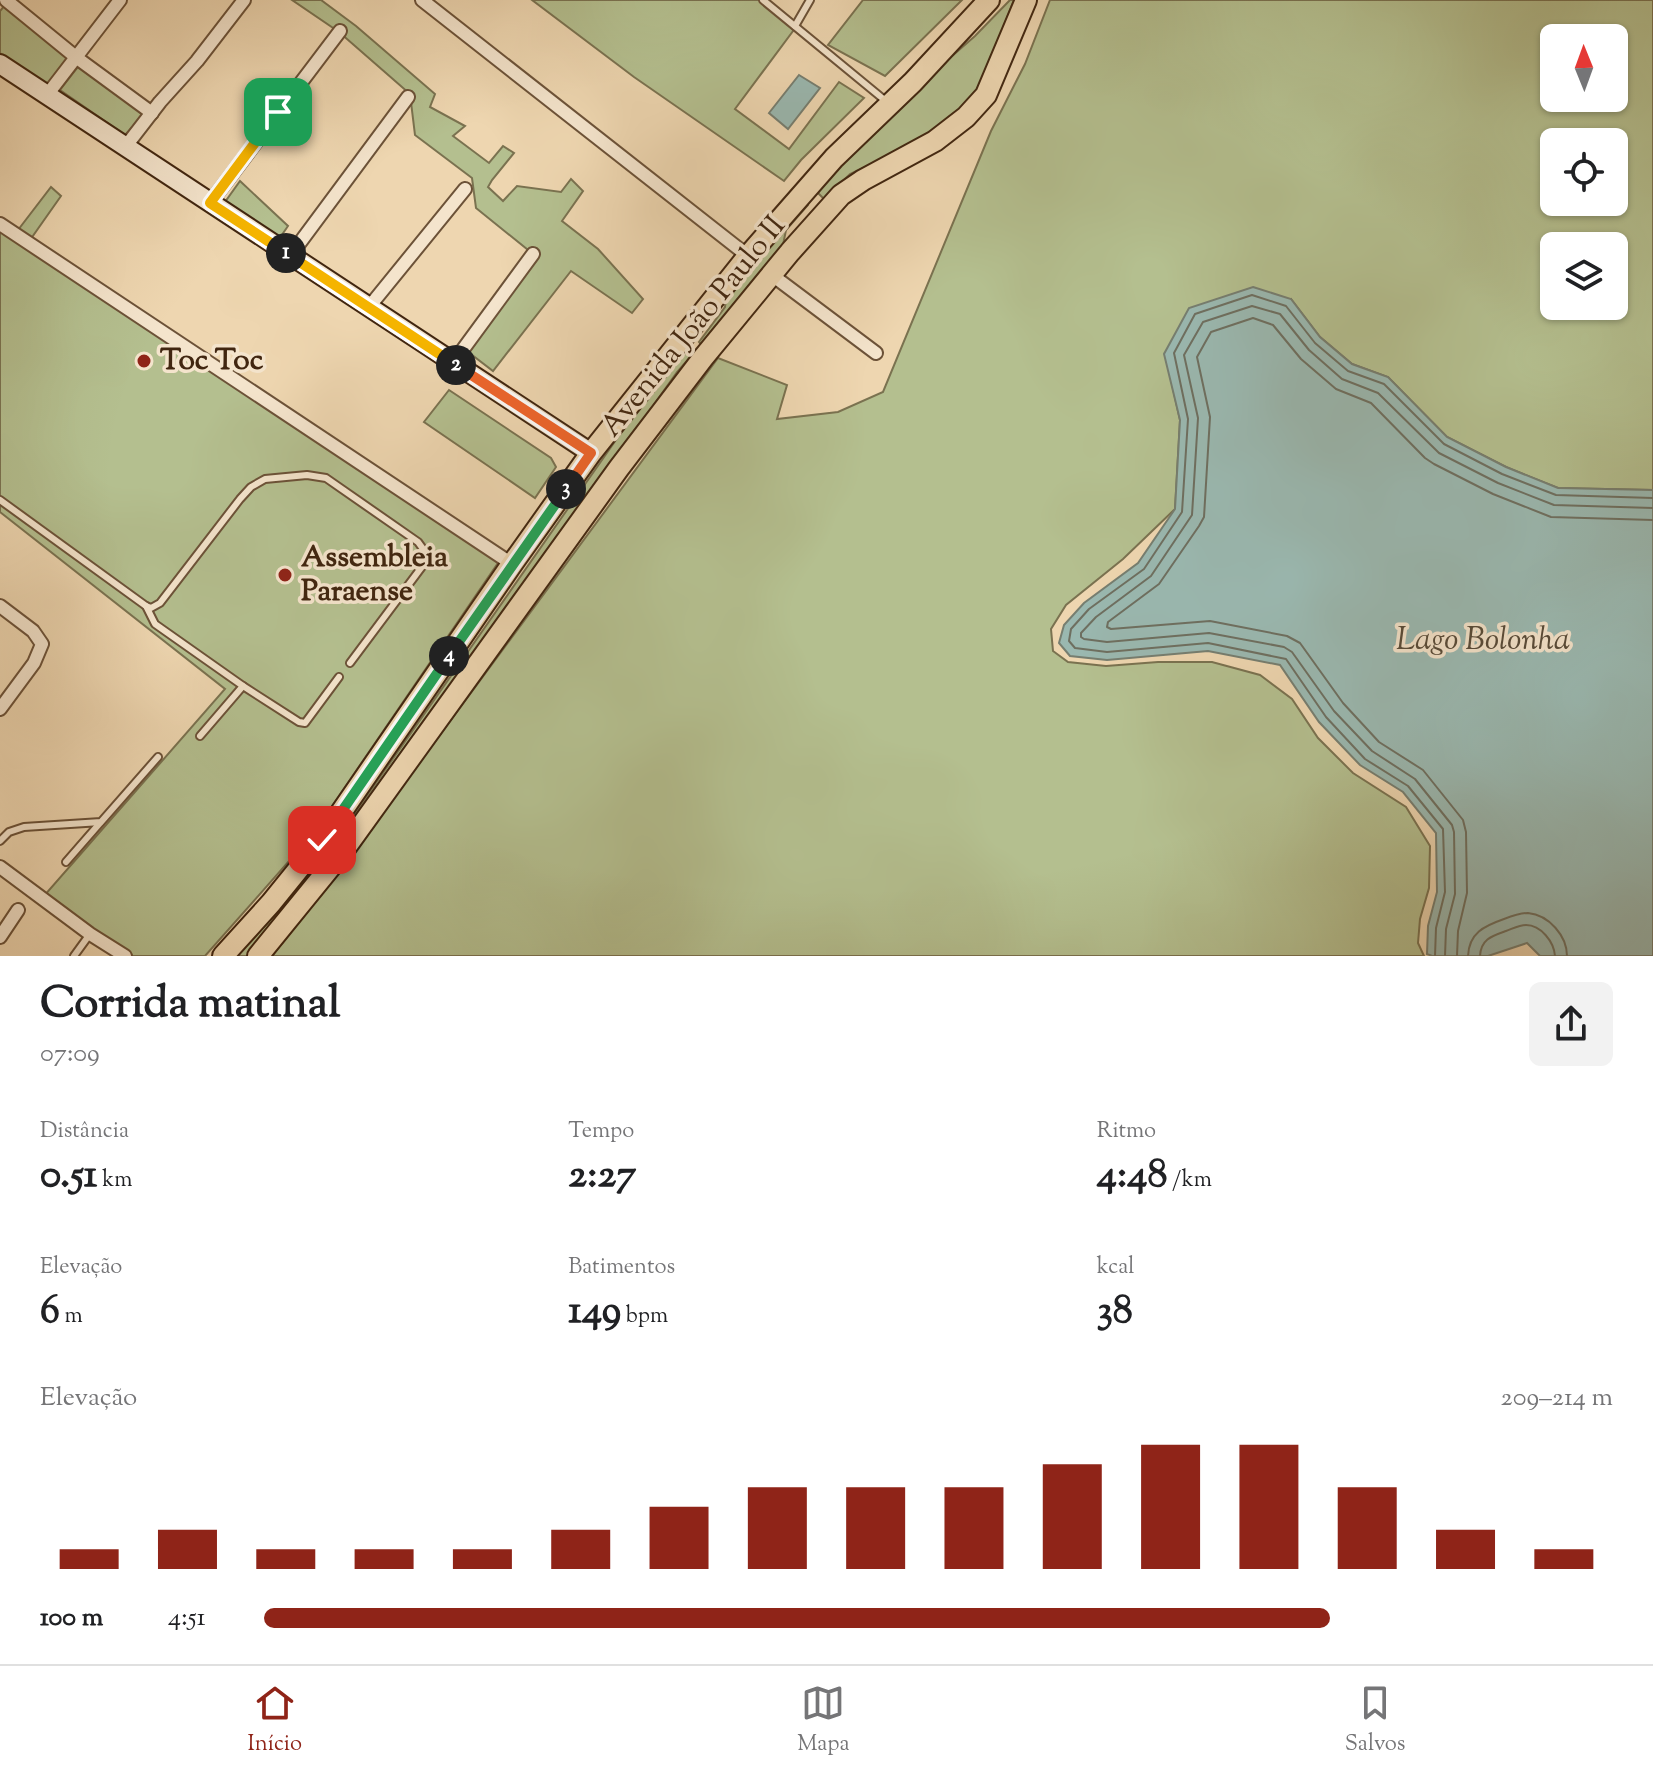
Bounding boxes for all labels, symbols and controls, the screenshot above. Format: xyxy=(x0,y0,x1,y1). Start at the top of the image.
north arrow xyxy=(1540,24,1628,112)
map controls xyxy=(1540,24,1628,320)
pin xyxy=(244,78,312,146)
icon: arrive xyxy=(256,90,300,134)
button: locate xyxy=(1540,128,1628,216)
street label: Avenida João Paulo II xyxy=(591,207,797,447)
button: layers xyxy=(1540,232,1628,320)
pin: 1 xyxy=(266,233,306,273)
text: 1 xyxy=(282,237,290,269)
place label: Toc Toc xyxy=(160,340,264,383)
pin: 2 xyxy=(436,345,476,385)
text: 2 xyxy=(451,349,461,381)
marker: Toc Toc xyxy=(135,352,153,370)
pin: 3 xyxy=(546,469,586,509)
text: 3 xyxy=(562,473,570,505)
place label: Assembleia Paraense xyxy=(301,537,448,614)
marker: Assembleia Paraense xyxy=(276,566,294,584)
water label: Lago Bolonha xyxy=(1396,618,1570,664)
pin: 4 xyxy=(429,636,469,676)
text: 4 xyxy=(443,640,455,672)
pin xyxy=(288,806,356,874)
icon: check xyxy=(300,818,344,862)
text: Corrida matinal xyxy=(40,974,340,1037)
button: share xyxy=(1529,982,1613,1066)
text: 07:09 xyxy=(40,1036,100,1073)
text: Distância xyxy=(40,1116,129,1148)
text: Tempo xyxy=(568,1116,634,1148)
text: Ritmo xyxy=(1097,1116,1156,1148)
text: 0.51 xyxy=(40,1148,97,1205)
text: 2:27 xyxy=(568,1148,636,1205)
text: 4:48 xyxy=(1097,1148,1167,1205)
text: km xyxy=(97,1165,132,1197)
text: /km xyxy=(1167,1165,1212,1197)
text: Elevação xyxy=(40,1252,122,1284)
text: Batimentos xyxy=(568,1252,675,1284)
text: kcal xyxy=(1097,1252,1134,1284)
text: 6 xyxy=(40,1284,60,1341)
text: 149 xyxy=(568,1284,621,1341)
text: 38 xyxy=(1097,1284,1133,1341)
text: m xyxy=(60,1301,83,1333)
text: bpm xyxy=(621,1301,668,1333)
text: Elevação xyxy=(40,1380,137,1417)
text: 209–214 m xyxy=(1501,1380,1613,1417)
text: 100 m xyxy=(40,1600,103,1637)
text: 4:51 xyxy=(168,1600,206,1637)
tab: Início xyxy=(248,1681,302,1761)
tab: Mapa xyxy=(797,1681,850,1761)
tab: Salvos xyxy=(1345,1681,1405,1761)

